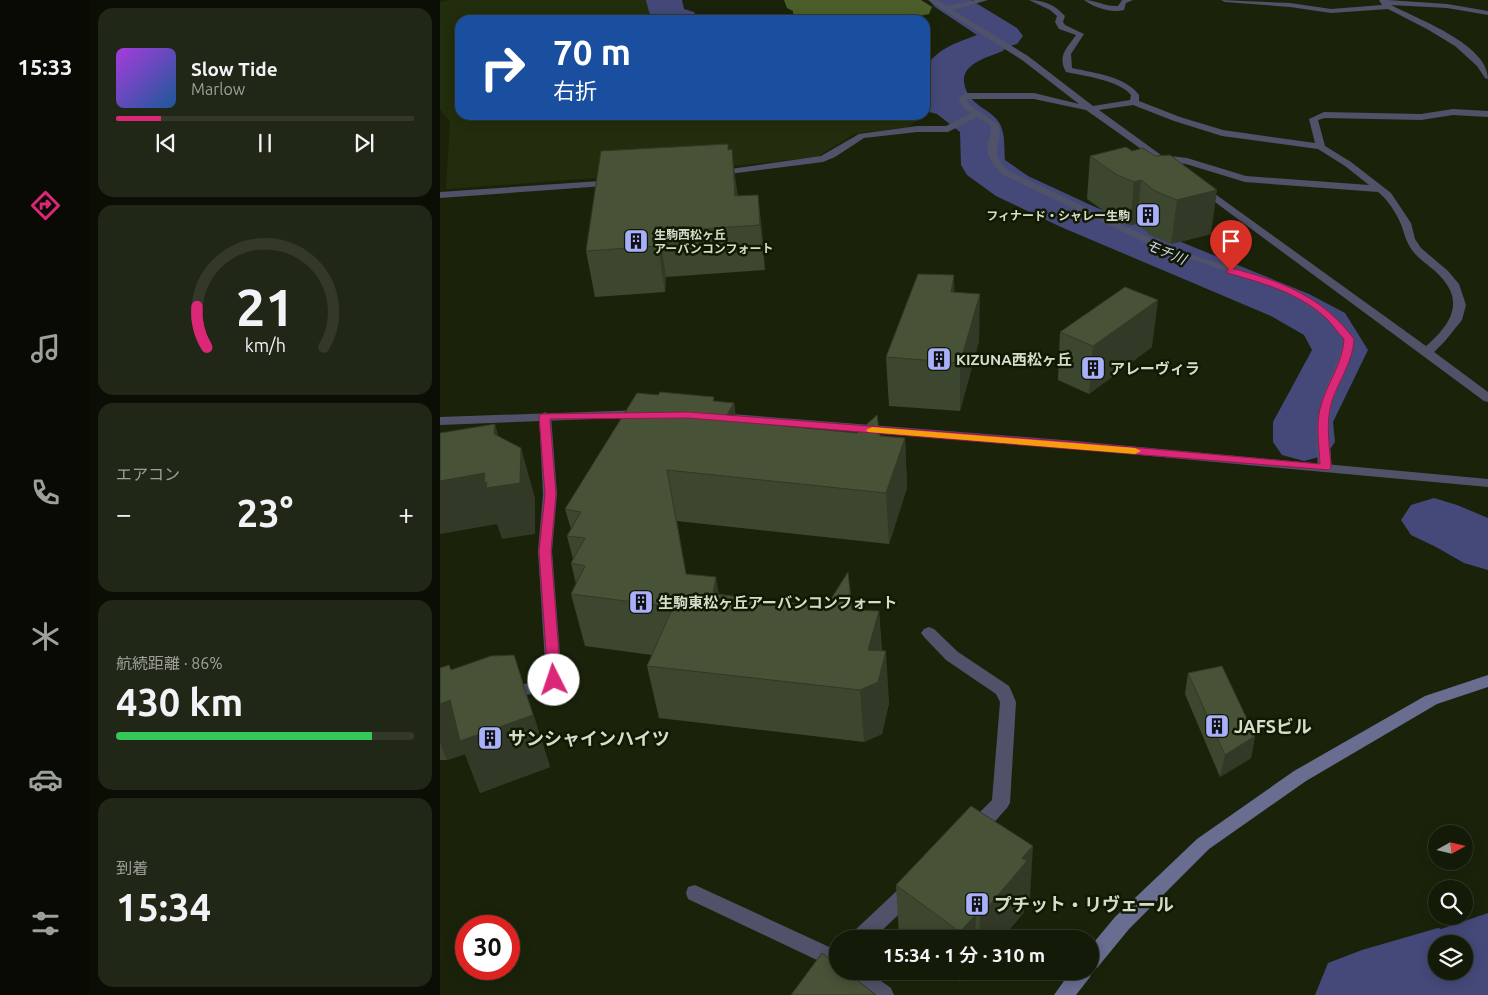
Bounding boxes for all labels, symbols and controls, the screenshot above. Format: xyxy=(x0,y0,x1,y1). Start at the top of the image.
text: 70 m xyxy=(553,32,631,72)
icon: right xyxy=(470,35,535,100)
text: 15:33 xyxy=(17,54,73,79)
text: Slow Tide xyxy=(191,58,278,80)
text: 右折 xyxy=(553,78,597,103)
text: Marlow xyxy=(191,80,245,98)
icon: previous xyxy=(152,129,180,157)
icon: pause xyxy=(251,129,279,157)
icon: next xyxy=(350,129,378,157)
icon: directions xyxy=(28,188,63,223)
building icon: フィナード・シャレー生駒 xyxy=(1135,202,1161,228)
place label: フィナード・シャレー生駒 xyxy=(986,209,1130,222)
pin xyxy=(1210,220,1252,271)
icon: arrive xyxy=(1217,227,1245,255)
building icon: 生駒西松ヶ丘 アーバンコンフォート xyxy=(623,228,649,254)
place label: 生駒西松ヶ丘 アーバンコンフォート xyxy=(654,228,773,255)
water label: モチ川 xyxy=(1144,236,1190,268)
text: 21 xyxy=(236,278,294,336)
icon: music xyxy=(28,331,63,366)
text: km/h xyxy=(244,335,286,355)
building icon: KIZUNA西松ヶ丘 xyxy=(926,346,952,372)
place label: KIZUNA西松ヶ丘 xyxy=(956,351,1072,368)
building icon: アレーヴィラ xyxy=(1080,355,1106,381)
place label: アレーヴィラ xyxy=(1110,360,1200,377)
text: エアコン xyxy=(116,465,180,483)
icon: phone xyxy=(28,475,63,510)
text: 23° xyxy=(237,492,293,534)
text: − xyxy=(116,498,132,529)
text: + xyxy=(398,498,414,529)
building icon: 生駒東松ヶ丘アーバンコンフォート xyxy=(628,589,654,615)
place label: 生駒東松ヶ丘アーバンコンフォート xyxy=(658,594,897,611)
icon: climate xyxy=(28,619,63,654)
position arrow xyxy=(527,653,579,705)
text: 航続距離 · 86% xyxy=(116,654,223,672)
text: 430 km xyxy=(116,681,243,723)
building icon: JAFSビル xyxy=(1204,713,1230,739)
place label: JAFSビル xyxy=(1234,716,1312,736)
building icon: サンシャインハイツ xyxy=(477,725,503,751)
place label: サンシャインハイツ xyxy=(508,728,670,748)
icon: car xyxy=(28,762,63,797)
north arrow xyxy=(1428,825,1472,870)
map controls xyxy=(1428,825,1473,980)
text: 到着 xyxy=(116,859,148,877)
button: search xyxy=(1428,880,1473,925)
text: 15:34 xyxy=(116,886,211,928)
building icon: プチット・リヴェール xyxy=(964,891,990,917)
place label: プチット・リヴェール xyxy=(994,894,1174,914)
icon: filters xyxy=(28,906,63,941)
speed limit sign: 30 xyxy=(455,915,520,980)
button: layers xyxy=(1428,935,1473,980)
text: 15:34 · 1 分 · 310 m xyxy=(883,944,1045,966)

